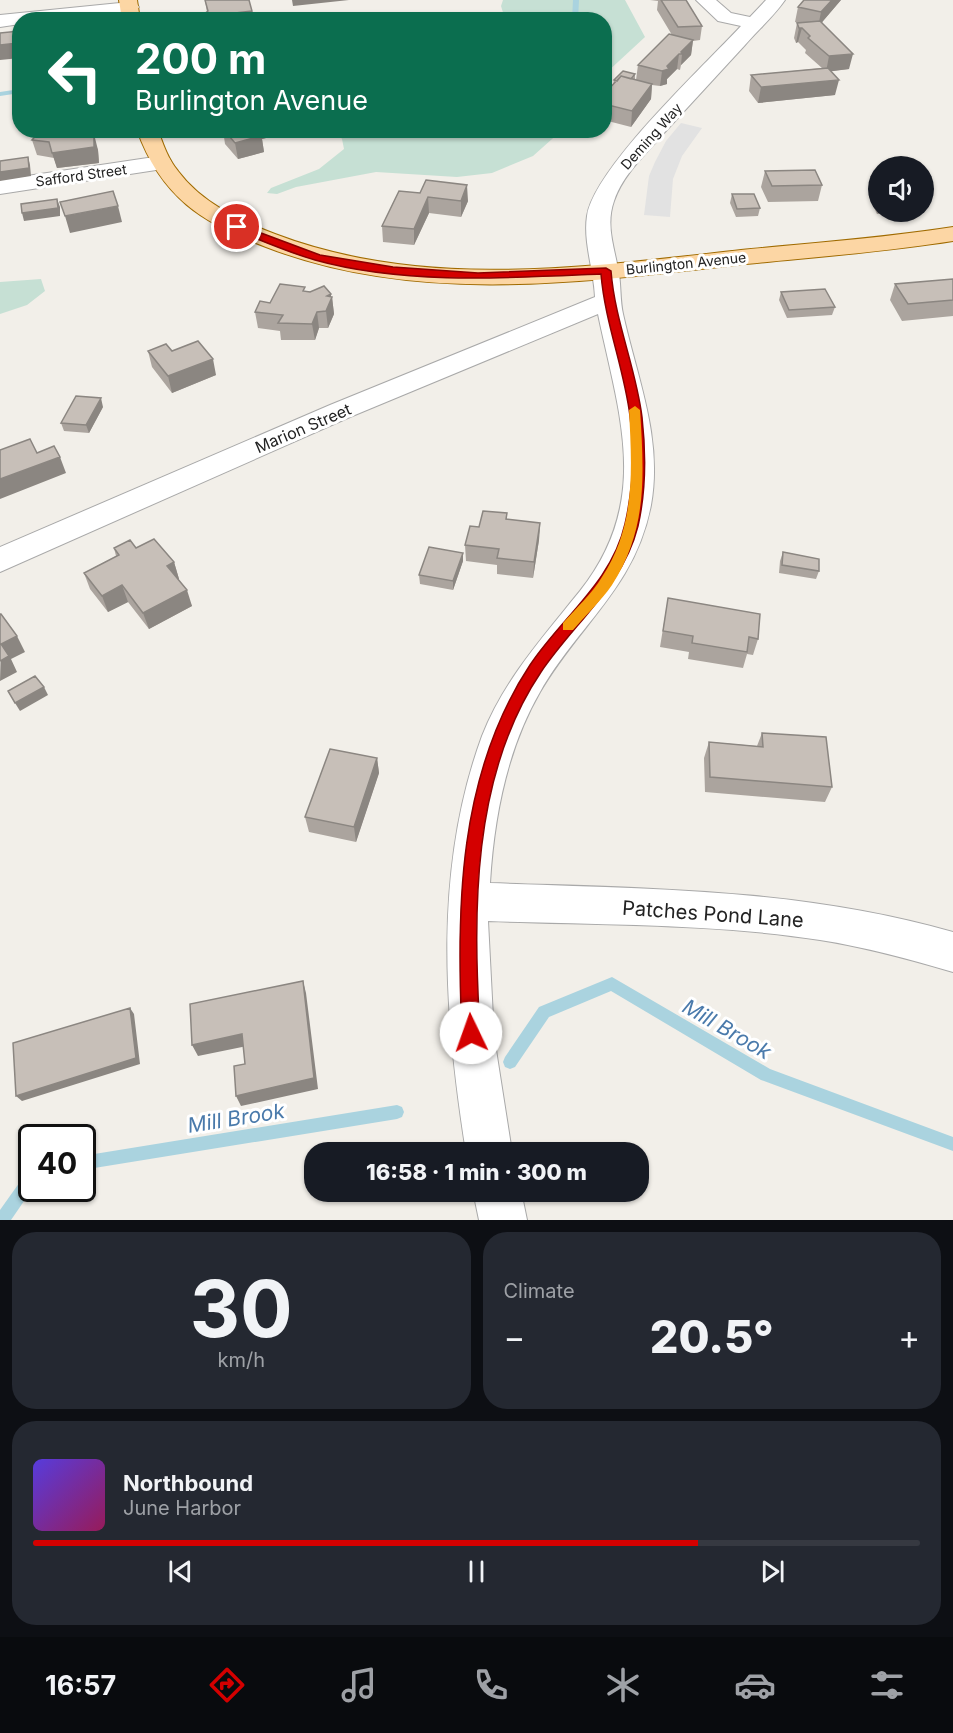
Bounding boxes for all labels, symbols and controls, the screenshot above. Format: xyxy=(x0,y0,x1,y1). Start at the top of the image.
text: 200 m xyxy=(135,33,266,84)
icon: left xyxy=(36,36,114,114)
text: Burlington Avenue xyxy=(135,84,368,117)
street label: Deming Way xyxy=(617,99,685,173)
map controls xyxy=(868,156,934,222)
button: sound xyxy=(868,156,934,222)
street label: Safford Street xyxy=(34,160,128,190)
pin xyxy=(211,201,262,252)
icon: arrive xyxy=(220,210,253,243)
street label: Burlington Avenue xyxy=(625,248,747,278)
street label: Marion Street xyxy=(252,399,354,457)
street label: Patches Pond Lane xyxy=(621,896,805,932)
water label: Mill Brook xyxy=(678,994,776,1065)
position arrow xyxy=(439,1001,503,1065)
water label: Mill Brook xyxy=(186,1098,287,1138)
speed limit sign: 40 xyxy=(18,1124,96,1202)
text: 16:58 · 1 min · 300 m xyxy=(366,1159,587,1185)
text: 30 xyxy=(190,1261,293,1356)
text: Climate xyxy=(504,1279,575,1303)
text: 20.5° xyxy=(650,1309,774,1364)
text: − xyxy=(504,1317,525,1357)
text: + xyxy=(898,1317,920,1357)
text: km/h xyxy=(217,1348,265,1372)
text: Northbound xyxy=(123,1470,253,1496)
text: June Harbor xyxy=(123,1496,241,1520)
icon: previous xyxy=(164,1555,197,1588)
icon: pause xyxy=(460,1555,493,1588)
icon: next xyxy=(756,1555,789,1588)
icon: directions xyxy=(206,1664,248,1706)
icon: music xyxy=(338,1664,380,1706)
icon: phone xyxy=(470,1664,512,1706)
icon: climate xyxy=(602,1664,644,1706)
icon: car xyxy=(734,1664,776,1706)
icon: filters xyxy=(866,1664,908,1706)
text: 16:57 xyxy=(45,1669,116,1702)

